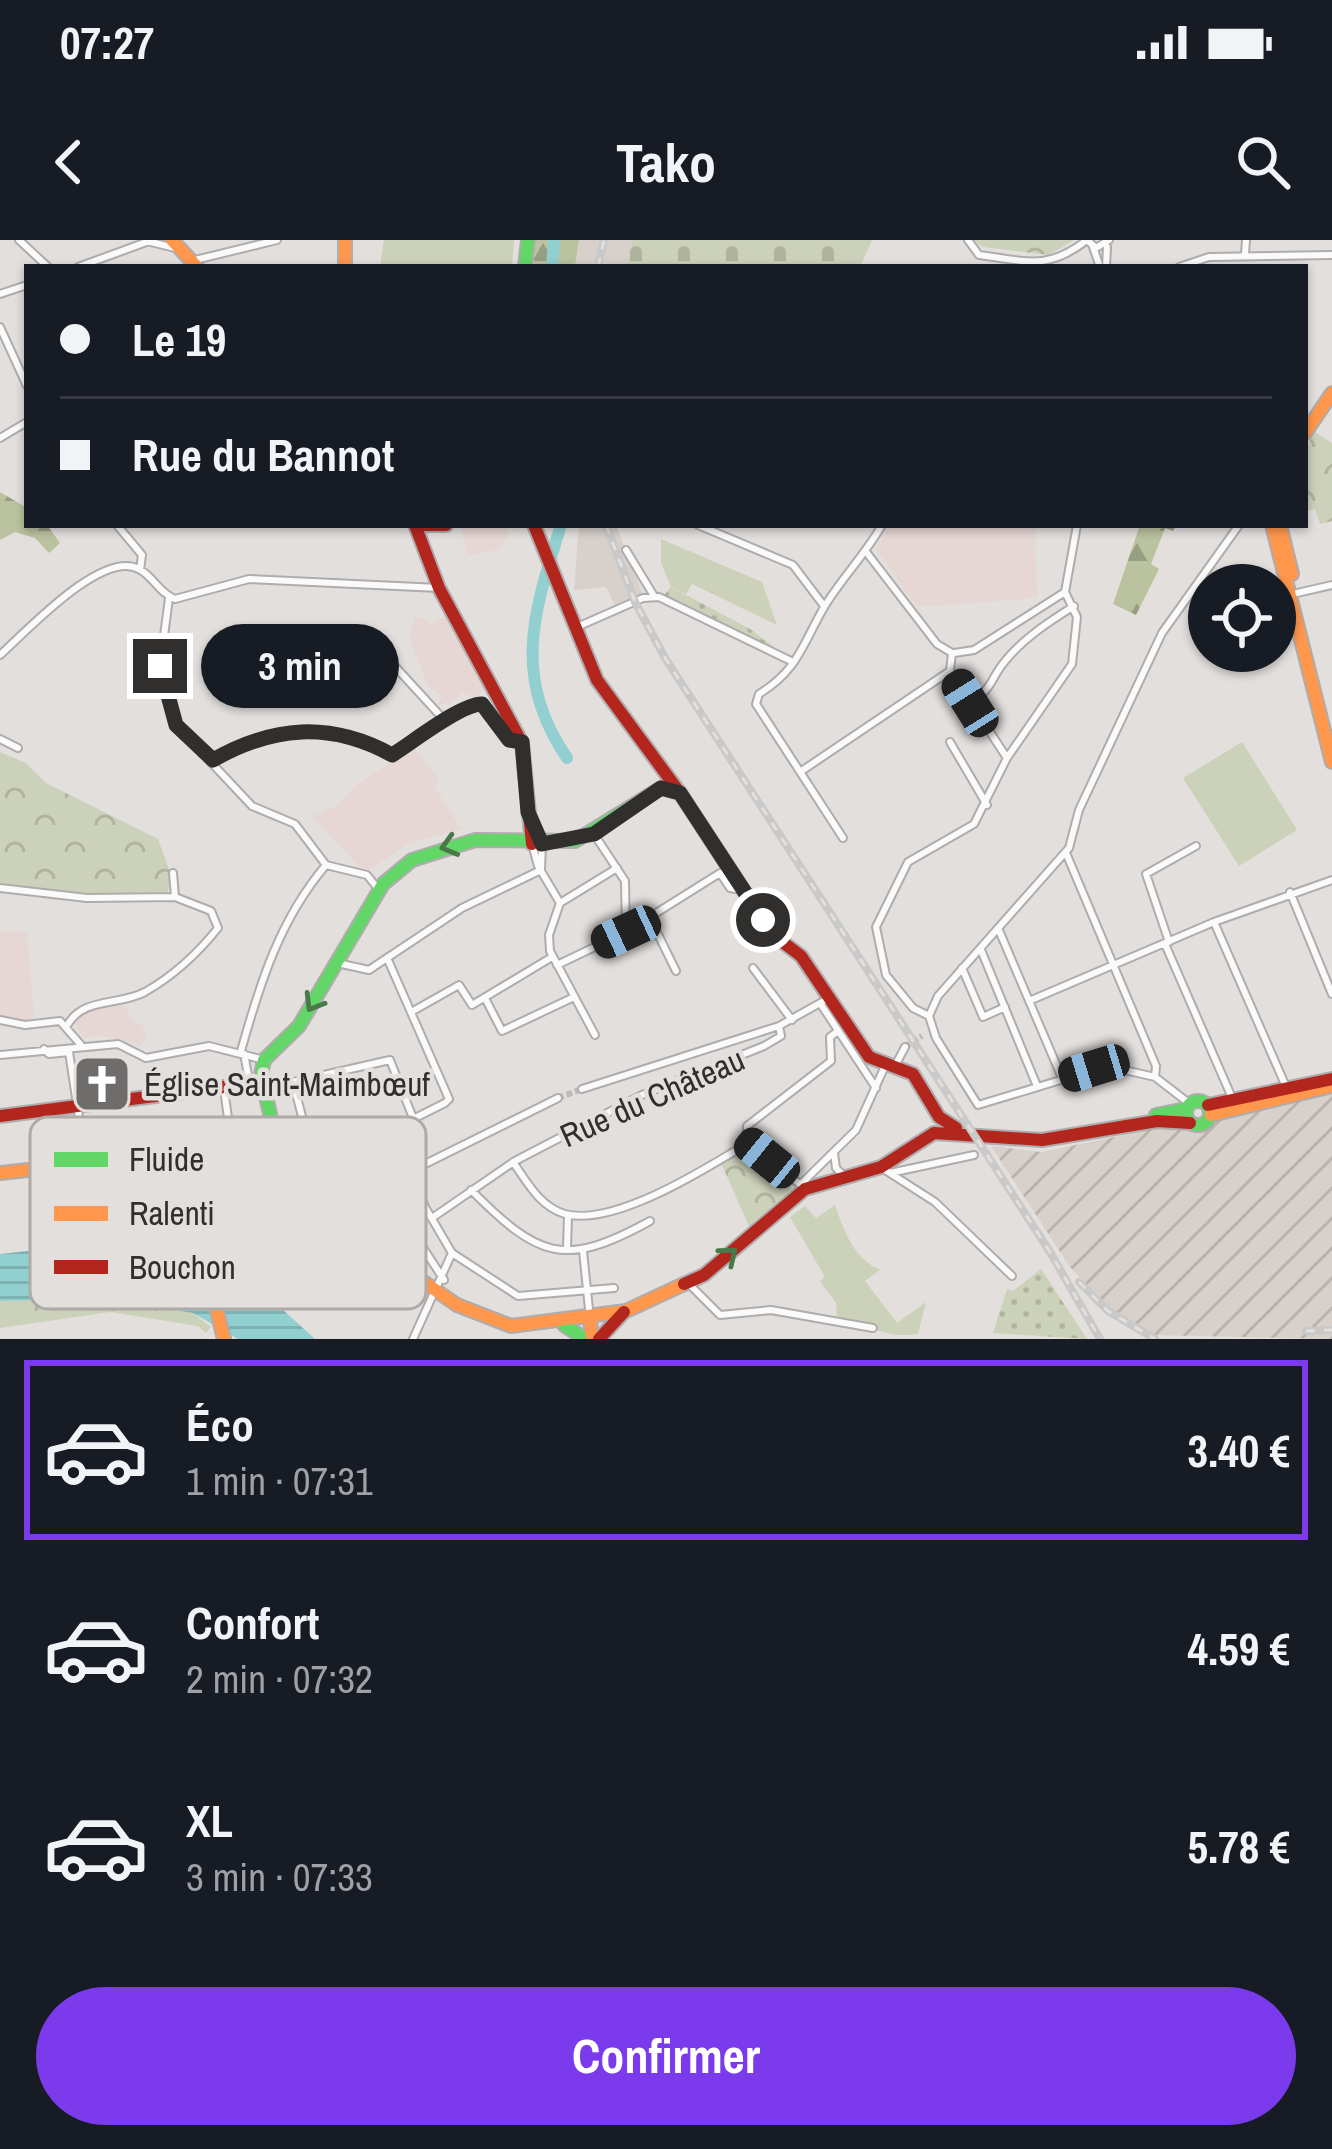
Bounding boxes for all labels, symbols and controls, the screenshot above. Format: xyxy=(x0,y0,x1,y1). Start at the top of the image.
text: 07:27 xyxy=(60,12,154,73)
text: Tako xyxy=(616,126,716,199)
icon: back xyxy=(36,129,102,195)
icon: search xyxy=(1230,129,1296,195)
text: Le 19 xyxy=(132,309,226,370)
text: Rue du Bannot xyxy=(132,424,394,485)
map controls xyxy=(1188,564,1296,672)
button: locate xyxy=(1188,564,1296,672)
callout: 3 min xyxy=(202,624,400,708)
route end xyxy=(133,639,187,693)
text: 3 min xyxy=(258,640,342,692)
car xyxy=(936,663,1004,743)
one-way arrow xyxy=(439,832,460,857)
route start xyxy=(736,893,790,947)
car xyxy=(586,900,666,964)
one-way arrow xyxy=(305,990,327,1012)
street label: Rue du Château xyxy=(553,1037,751,1157)
car xyxy=(1054,1040,1134,1096)
church icon: Église Saint-Maimbœuf xyxy=(71,1053,133,1115)
place label: Église Saint-Maimbœuf xyxy=(144,1062,430,1106)
legend xyxy=(30,1117,426,1309)
car xyxy=(728,1121,806,1195)
text: Fluide xyxy=(129,1137,204,1181)
text: Ralenti xyxy=(129,1191,215,1235)
text: Bouchon xyxy=(129,1245,236,1289)
one-way arrow xyxy=(716,1248,738,1269)
text: Éco xyxy=(186,1394,254,1455)
icon: car xyxy=(42,1396,150,1504)
text: 3.40 € xyxy=(1187,1420,1290,1481)
text: 1 min · 07:31 xyxy=(186,1455,373,1507)
text: Confort xyxy=(186,1592,319,1653)
icon: car xyxy=(42,1594,150,1702)
text: 4.59 € xyxy=(1187,1618,1290,1679)
text: 2 min · 07:32 xyxy=(186,1653,373,1705)
text: XL xyxy=(186,1790,233,1851)
icon: car xyxy=(42,1792,150,1900)
text: 5.78 € xyxy=(1187,1816,1290,1877)
text: 3 min · 07:33 xyxy=(186,1851,373,1903)
button: Confirmer xyxy=(36,1987,1296,2125)

